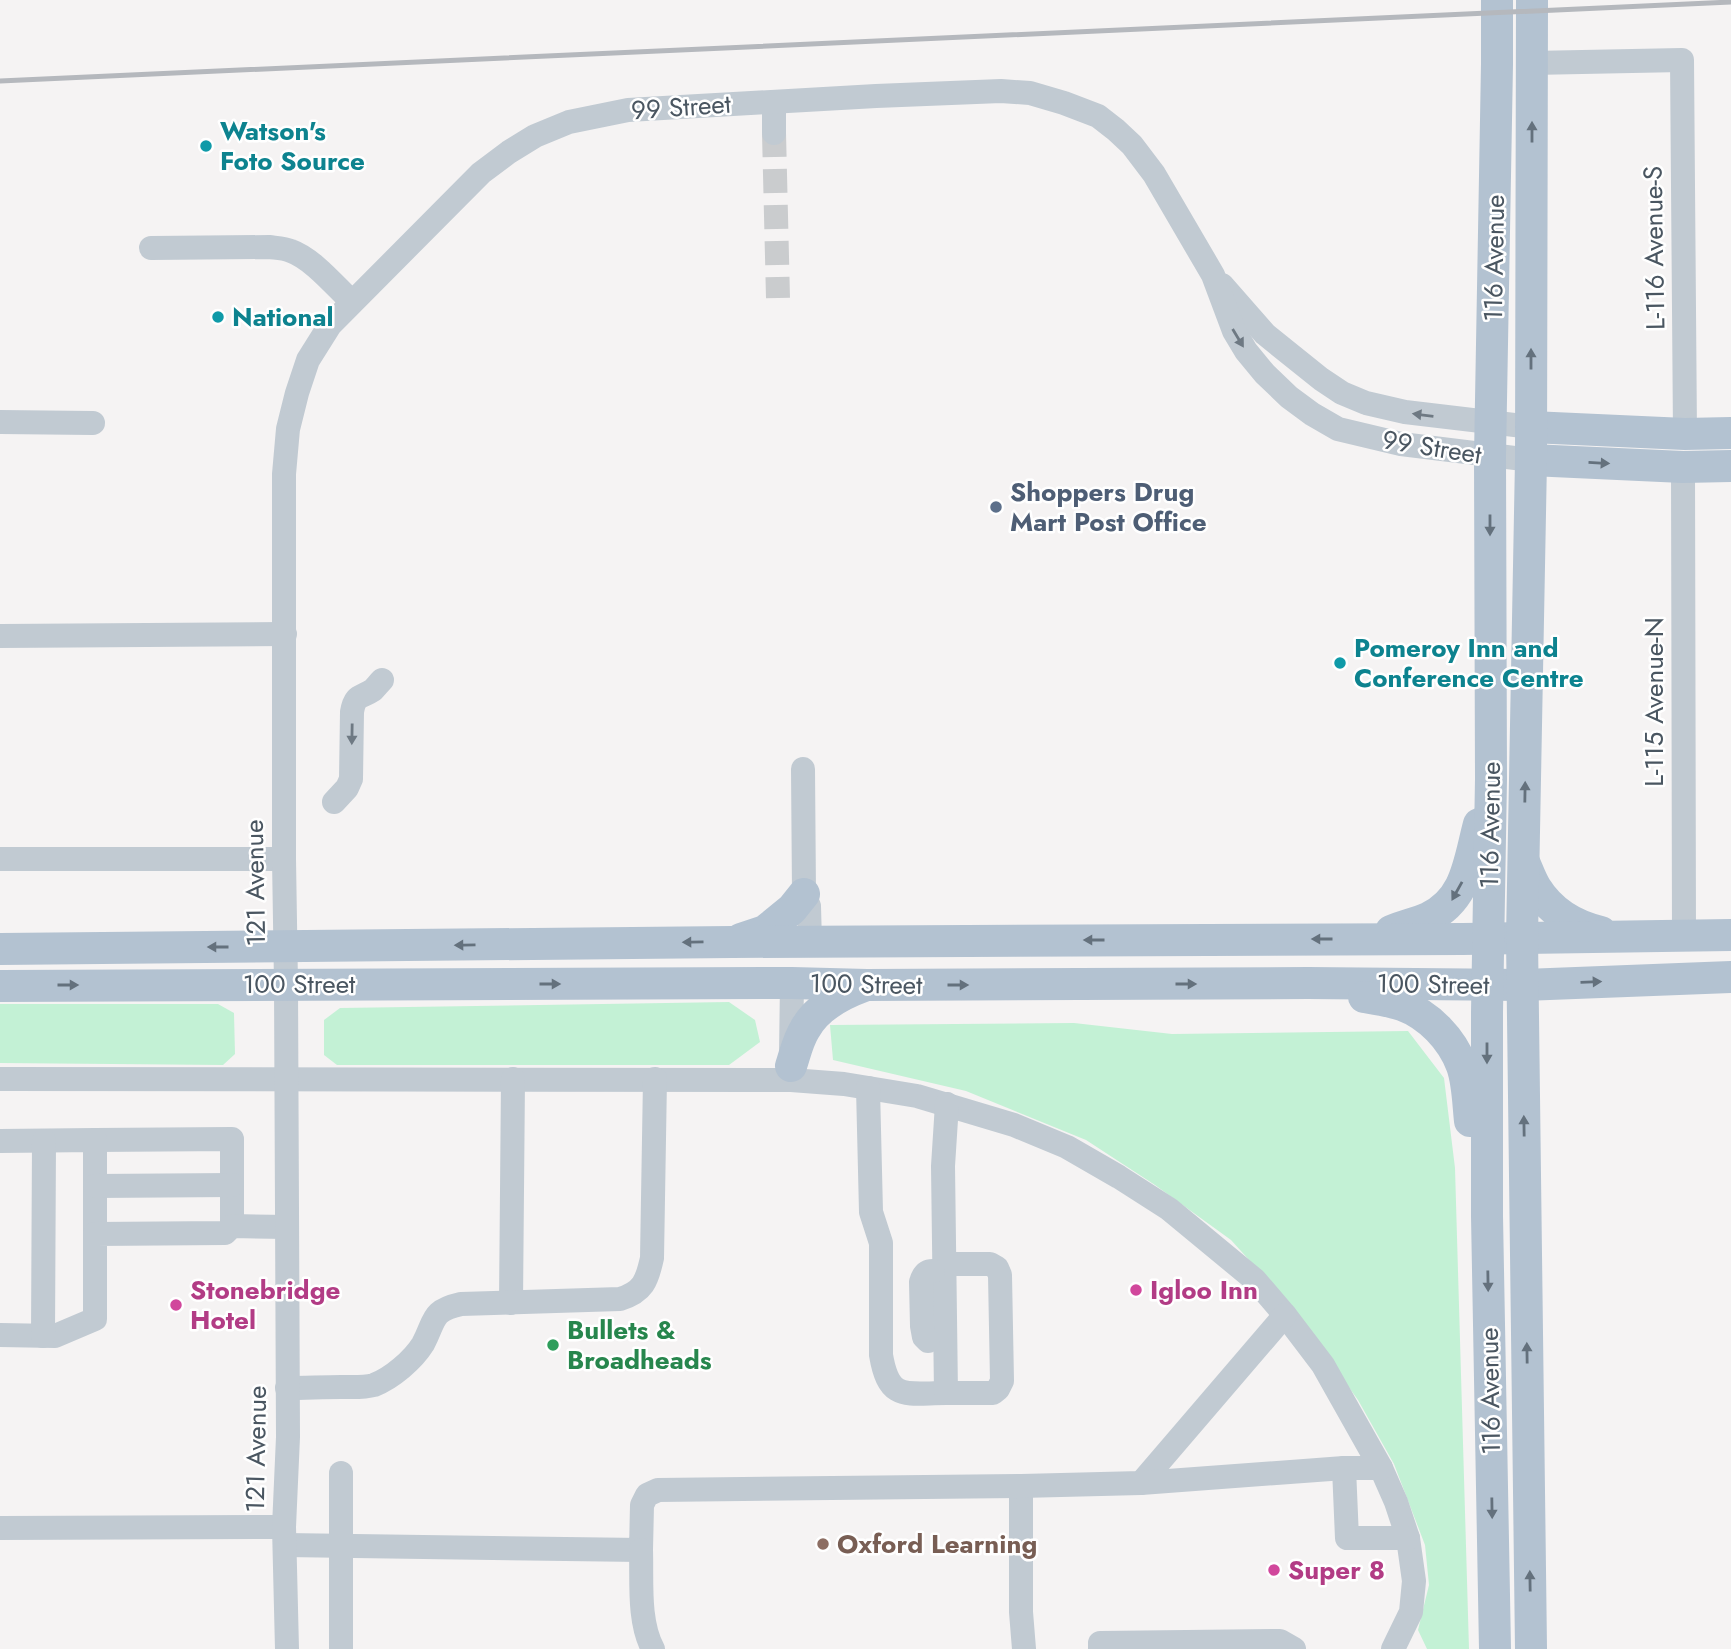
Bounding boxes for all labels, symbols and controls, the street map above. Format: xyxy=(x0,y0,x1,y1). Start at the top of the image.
street label: 99 Street xyxy=(630,85,733,129)
place label: Watson's Foto Source xyxy=(220,112,365,180)
one-way arrow xyxy=(1526,120,1538,142)
marker: Watson's Foto Source xyxy=(198,138,214,154)
street label: L-116 Avenue-S xyxy=(1634,166,1674,330)
street label: 116 Avenue xyxy=(1474,194,1514,322)
place label: National xyxy=(232,298,333,336)
marker: National xyxy=(210,309,226,325)
one-way arrow xyxy=(1232,328,1245,347)
one-way arrow xyxy=(1525,348,1537,370)
one-way arrow xyxy=(1412,409,1434,420)
street label: 99 Street xyxy=(1380,420,1485,474)
one-way arrow xyxy=(1588,458,1610,469)
place label: Shoppers Drug Mart Post Office xyxy=(1010,473,1207,541)
marker: Shoppers Drug Mart Post Office xyxy=(988,499,1004,515)
one-way arrow xyxy=(1484,514,1496,536)
street label: L-115 Avenue-N xyxy=(1635,617,1673,787)
place label: Pomeroy Inn and Conference Centre xyxy=(1354,629,1584,697)
marker: Pomeroy Inn and Conference Centre xyxy=(1332,655,1348,671)
one-way arrow xyxy=(346,723,357,745)
street label: 116 Avenue xyxy=(1470,761,1510,889)
one-way arrow xyxy=(1519,780,1530,802)
street label: 121 Avenue xyxy=(235,819,275,947)
one-way arrow xyxy=(1452,881,1464,901)
one-way arrow xyxy=(1311,933,1333,945)
one-way arrow xyxy=(1083,934,1105,946)
one-way arrow xyxy=(682,937,704,948)
one-way arrow xyxy=(454,939,476,951)
one-way arrow xyxy=(206,942,228,953)
street label: 100 Street xyxy=(809,964,923,1004)
street label: 100 Street xyxy=(1376,964,1490,1004)
street label: 100 Street xyxy=(243,965,356,1003)
one-way arrow xyxy=(1580,977,1602,988)
one-way arrow xyxy=(540,978,562,990)
one-way arrow xyxy=(1175,978,1197,990)
one-way arrow xyxy=(57,979,79,991)
one-way arrow xyxy=(948,979,970,991)
one-way arrow xyxy=(1481,1042,1493,1064)
one-way arrow xyxy=(1518,1115,1530,1137)
one-way arrow xyxy=(1482,1270,1494,1292)
place label: Stonebridge Hotel xyxy=(190,1271,341,1339)
place label: Igloo Inn xyxy=(1150,1271,1258,1309)
marker: Igloo Inn xyxy=(1128,1282,1144,1298)
marker: Stonebridge Hotel xyxy=(168,1297,184,1313)
place label: Bullets & Broadheads xyxy=(567,1311,712,1379)
street label: 116 Avenue xyxy=(1470,1327,1510,1455)
marker: Bullets & Broadheads xyxy=(545,1337,561,1353)
one-way arrow xyxy=(1521,1342,1533,1364)
street label: 121 Avenue xyxy=(236,1385,276,1513)
one-way arrow xyxy=(1486,1497,1498,1519)
place label: Oxford Learning xyxy=(837,1525,1037,1563)
marker: Oxford Learning xyxy=(815,1536,831,1552)
place label: Super 8 xyxy=(1288,1551,1385,1589)
marker: Super 8 xyxy=(1266,1562,1282,1578)
one-way arrow xyxy=(1524,1570,1536,1592)

